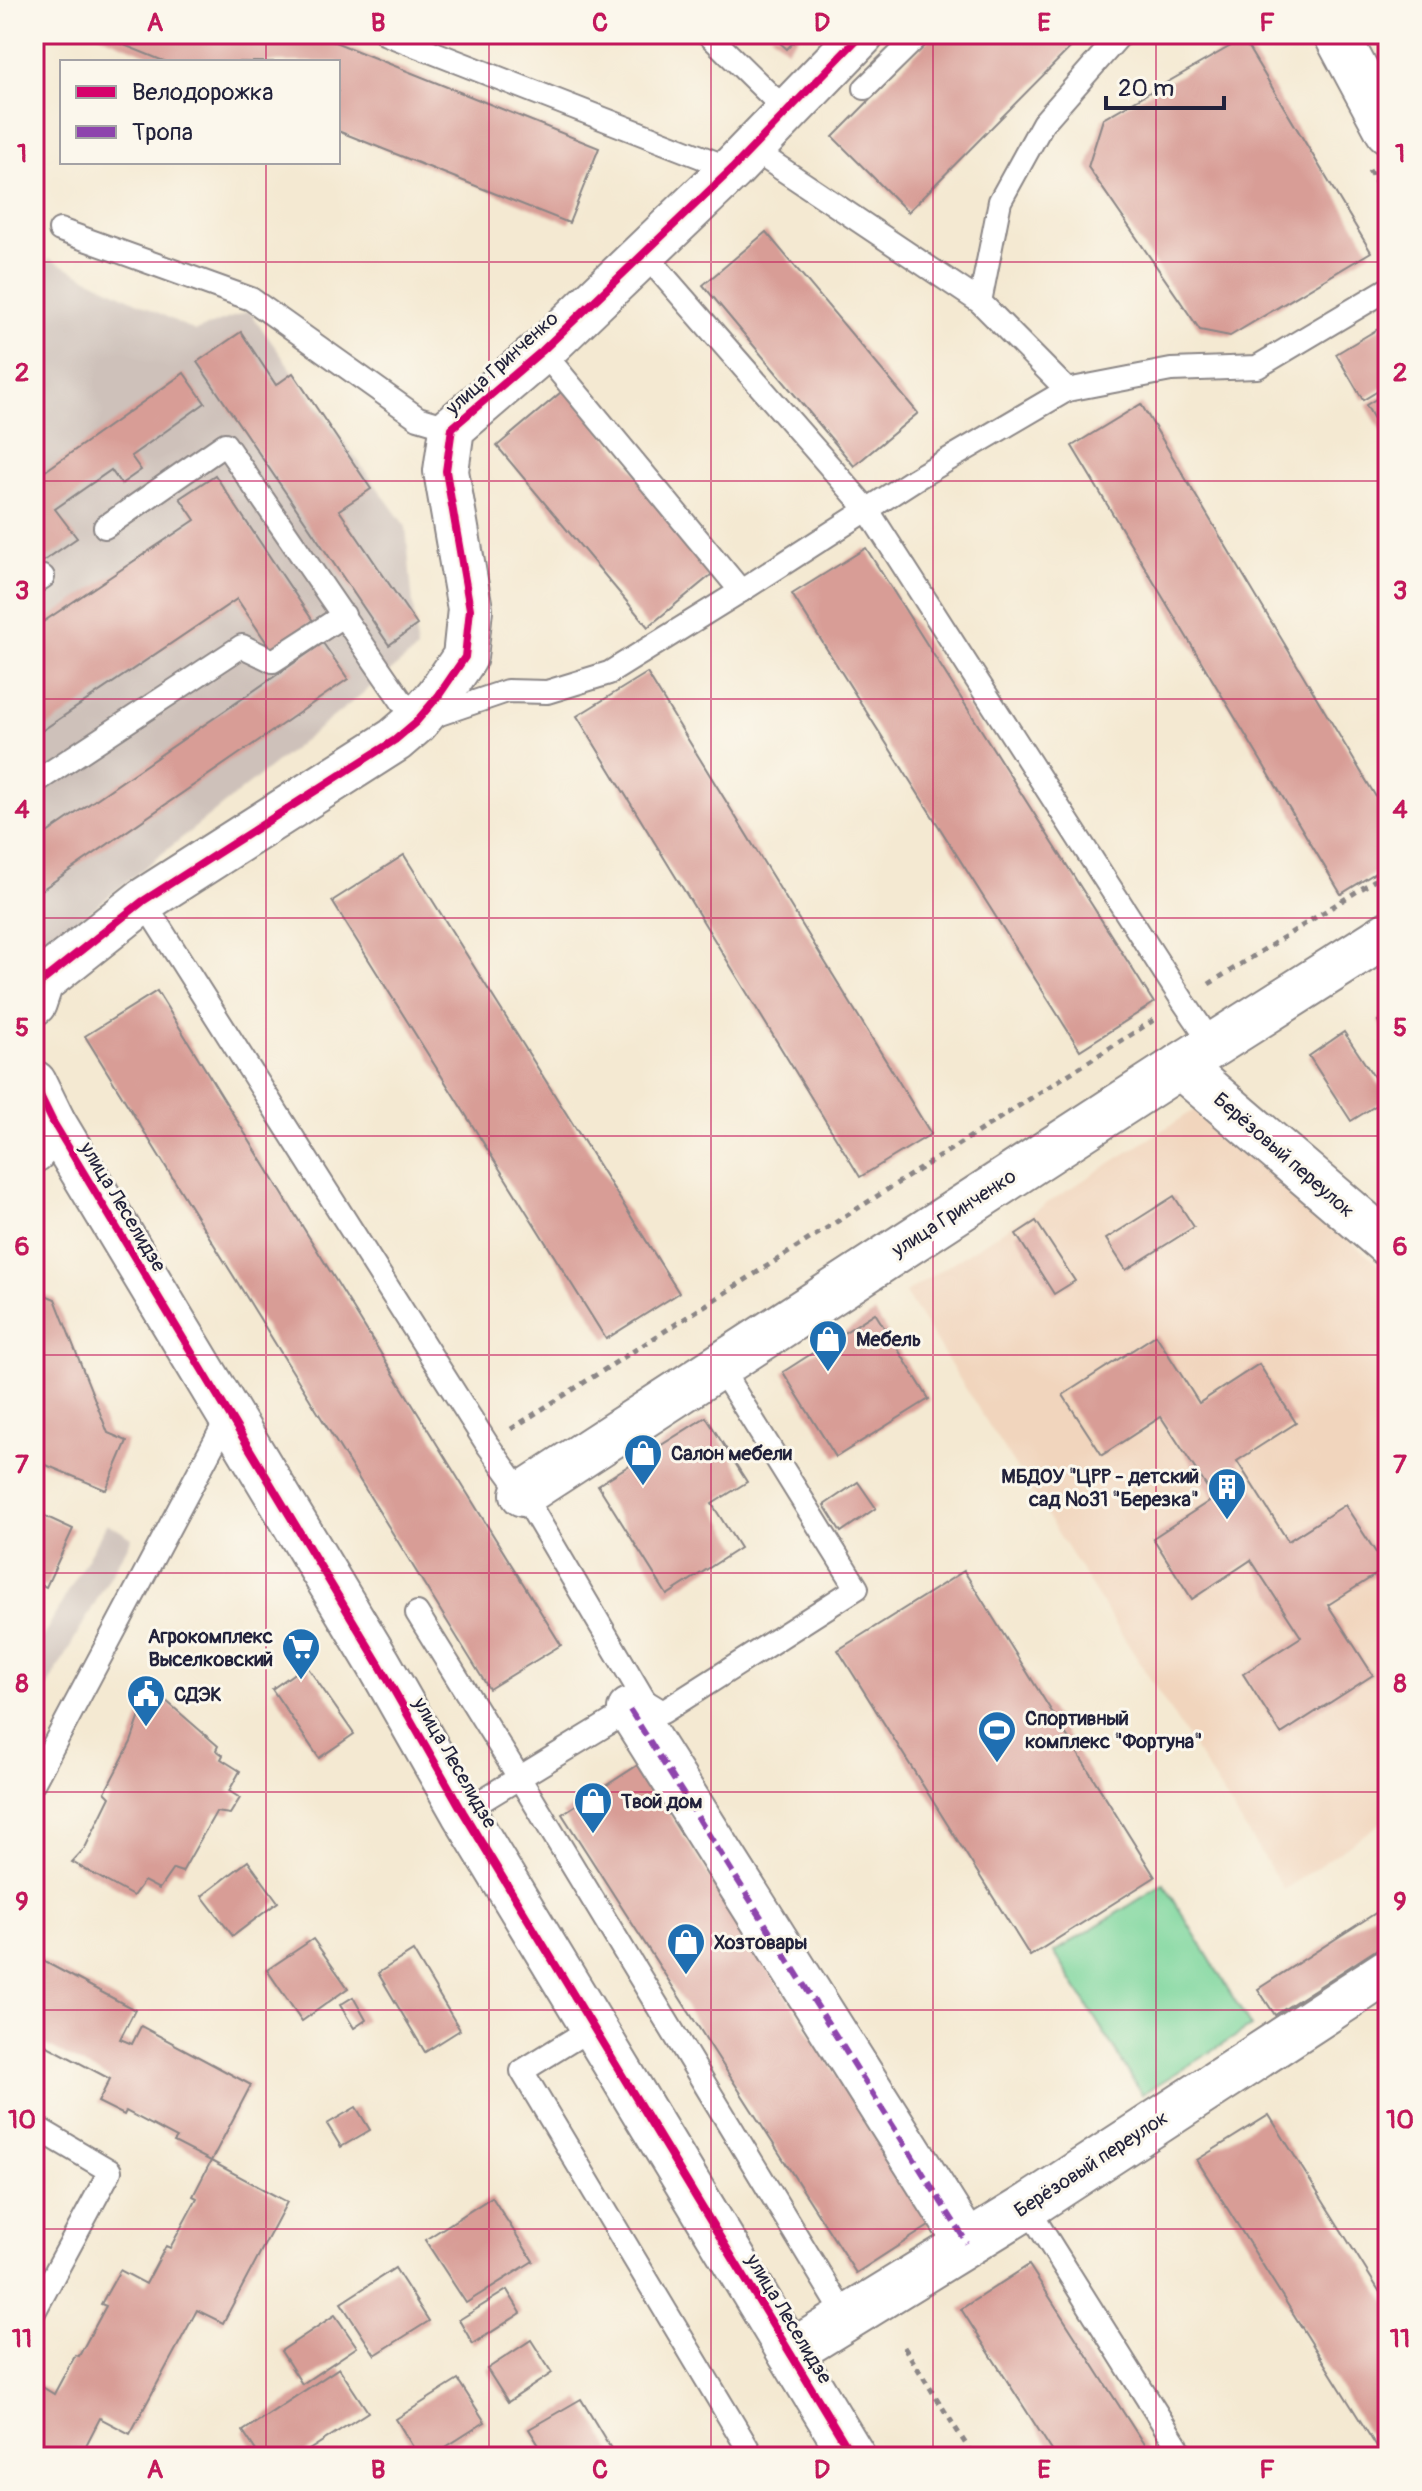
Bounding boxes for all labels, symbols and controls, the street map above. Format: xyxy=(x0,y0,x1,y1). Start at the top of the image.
text: A xyxy=(147,7,164,39)
text: B xyxy=(371,7,385,39)
text: C xyxy=(592,7,608,39)
text: D xyxy=(814,7,830,39)
text: E xyxy=(1037,7,1051,39)
text: F xyxy=(1259,7,1275,39)
legend xyxy=(60,60,340,164)
scale bar xyxy=(1106,60,1224,110)
text: 20 m xyxy=(1118,74,1174,103)
text: Велодорожка xyxy=(132,78,273,107)
text: Тропа xyxy=(132,118,193,147)
text: 1 xyxy=(17,138,27,170)
text: 1 xyxy=(1395,138,1405,170)
street label: улица Гринченко xyxy=(440,306,564,421)
text: 2 xyxy=(15,357,29,389)
text: 2 xyxy=(1393,357,1407,389)
text: 3 xyxy=(15,575,29,607)
text: 3 xyxy=(1393,575,1407,607)
text: 4 xyxy=(14,794,30,826)
text: 4 xyxy=(1392,794,1408,826)
text: 5 xyxy=(15,1012,29,1044)
text: 5 xyxy=(1393,1012,1407,1044)
street label: Берёзовый переулок xyxy=(1208,1087,1360,1223)
street label: улица Леселидзе xyxy=(74,1137,172,1277)
street label: улица Гринченко xyxy=(886,1163,1021,1263)
text: 6 xyxy=(14,1231,30,1263)
text: 6 xyxy=(1392,1231,1408,1263)
shop icon: Мебель xyxy=(807,1318,849,1373)
place label: Мебель xyxy=(856,1327,921,1352)
shop icon: Салон мебели xyxy=(622,1432,664,1487)
place label: Салон мебели xyxy=(671,1441,792,1466)
text: 7 xyxy=(15,1449,29,1481)
text: 7 xyxy=(1393,1449,1407,1481)
place label: МБДОУ "ЦРР - детский сад №31 "Березка" xyxy=(1001,1464,1199,1512)
building icon: МБДОУ "ЦРР - детский сад №31 "Березка" xyxy=(1206,1466,1248,1521)
place label: Агрокомплекс Выселковский xyxy=(148,1624,273,1672)
supermarket icon: Агрокомплекс Выселковский xyxy=(280,1626,322,1681)
text: 8 xyxy=(15,1668,29,1700)
text: 8 xyxy=(1393,1668,1407,1700)
public building icon: СДЭК xyxy=(125,1673,167,1728)
place label: СДЭК xyxy=(174,1682,222,1707)
street label: улица Леселидзе xyxy=(407,1692,503,1833)
place label: Спортивный комплекс "Фортуна" xyxy=(1025,1706,1202,1754)
sports icon: Спортивный комплекс "Фортуна" xyxy=(976,1709,1018,1764)
shop icon: Твой дом xyxy=(572,1780,614,1835)
place label: Твой дом xyxy=(620,1789,703,1814)
text: 9 xyxy=(15,1886,29,1918)
text: 9 xyxy=(1393,1886,1407,1918)
shop icon: Хозтовары xyxy=(665,1921,707,1976)
place label: Хозтовары xyxy=(714,1930,807,1955)
text: 10 xyxy=(8,2104,36,2136)
text: 10 xyxy=(1386,2104,1414,2136)
street label: Берёзовый переулок xyxy=(1009,2105,1173,2223)
street label: улица Леселидзе xyxy=(740,2249,838,2389)
text: 11 xyxy=(12,2323,32,2355)
text: 11 xyxy=(1390,2323,1410,2355)
text: A xyxy=(147,2454,164,2486)
text: B xyxy=(371,2454,385,2486)
text: C xyxy=(592,2454,608,2486)
text: D xyxy=(814,2454,830,2486)
text: E xyxy=(1037,2454,1051,2486)
text: F xyxy=(1259,2454,1275,2486)

